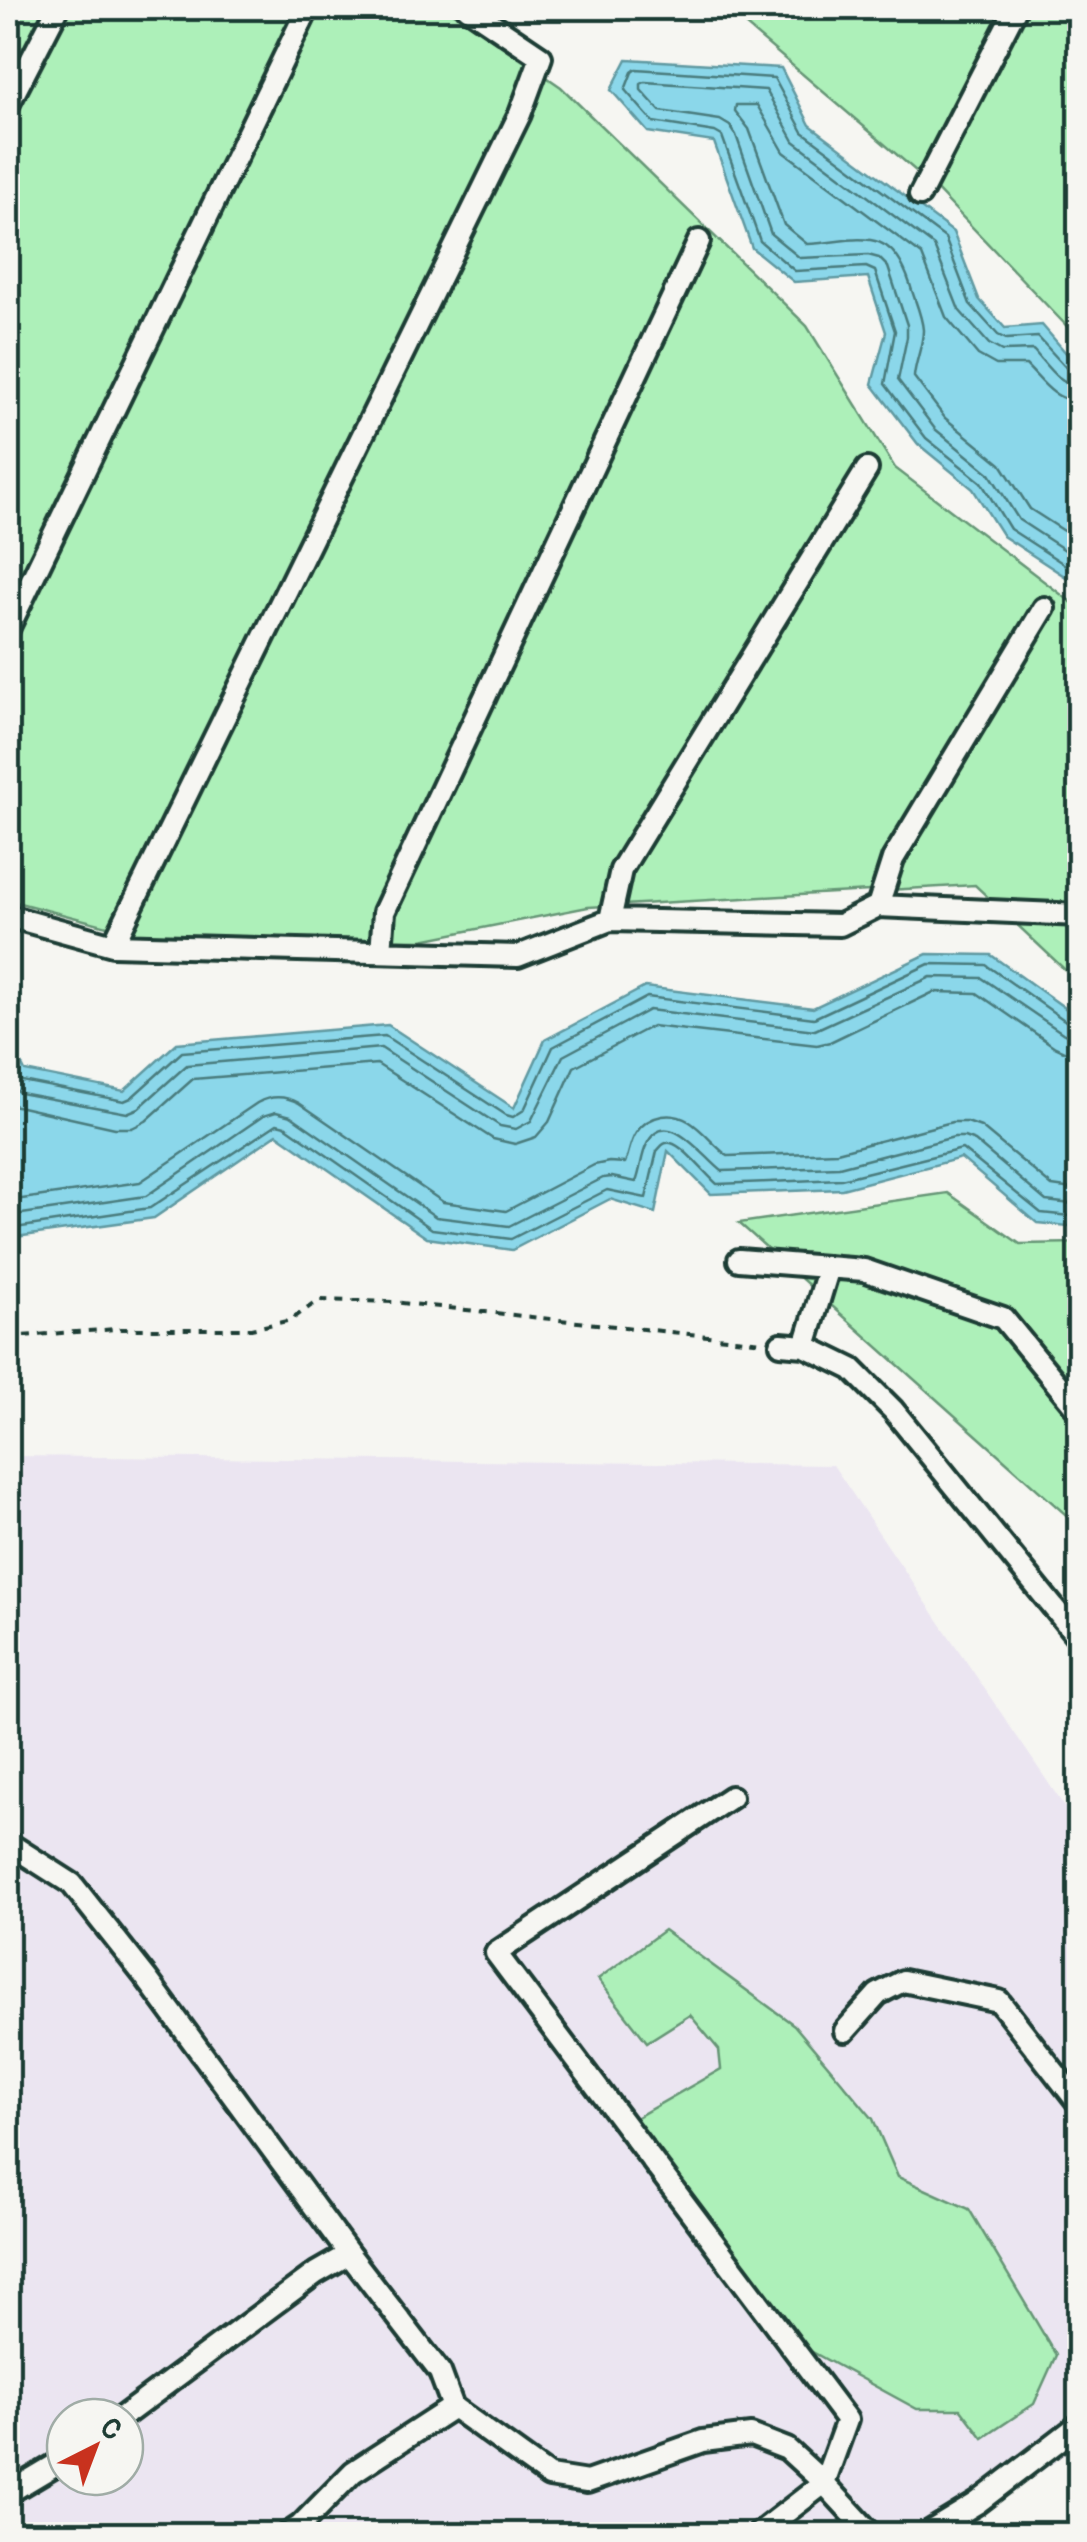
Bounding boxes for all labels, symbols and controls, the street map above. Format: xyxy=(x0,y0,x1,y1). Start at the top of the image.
north arrow xyxy=(45,2397,145,2497)
text: С xyxy=(93,2411,129,2448)

